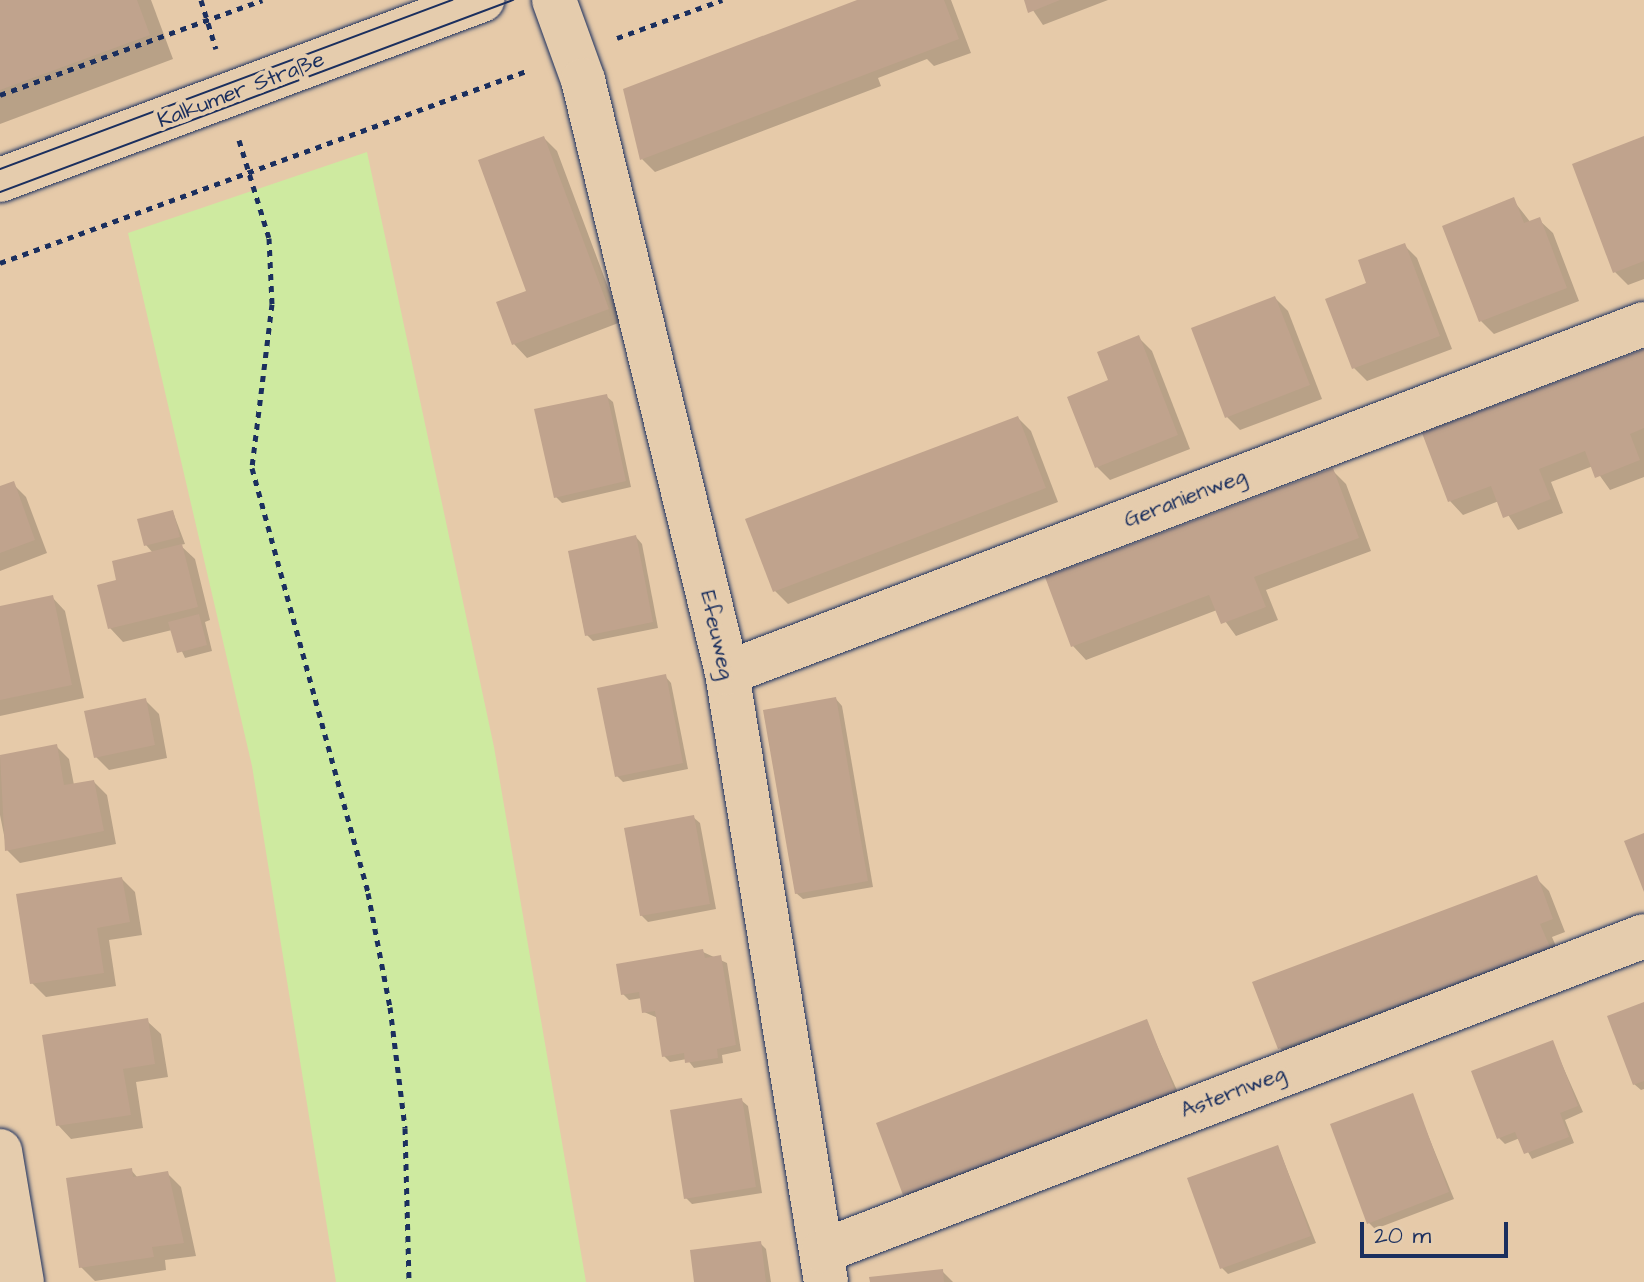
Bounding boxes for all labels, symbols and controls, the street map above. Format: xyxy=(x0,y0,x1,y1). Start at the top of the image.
street label: Kalkumer Straße xyxy=(154,46,328,134)
street label: Geranienweg xyxy=(1120,463,1250,533)
street label: Efeuweg xyxy=(694,588,740,682)
street label: Asternweg xyxy=(1177,1060,1289,1124)
scale bar xyxy=(1364,1206,1512,1256)
text: 20 m xyxy=(1374,1219,1431,1253)

